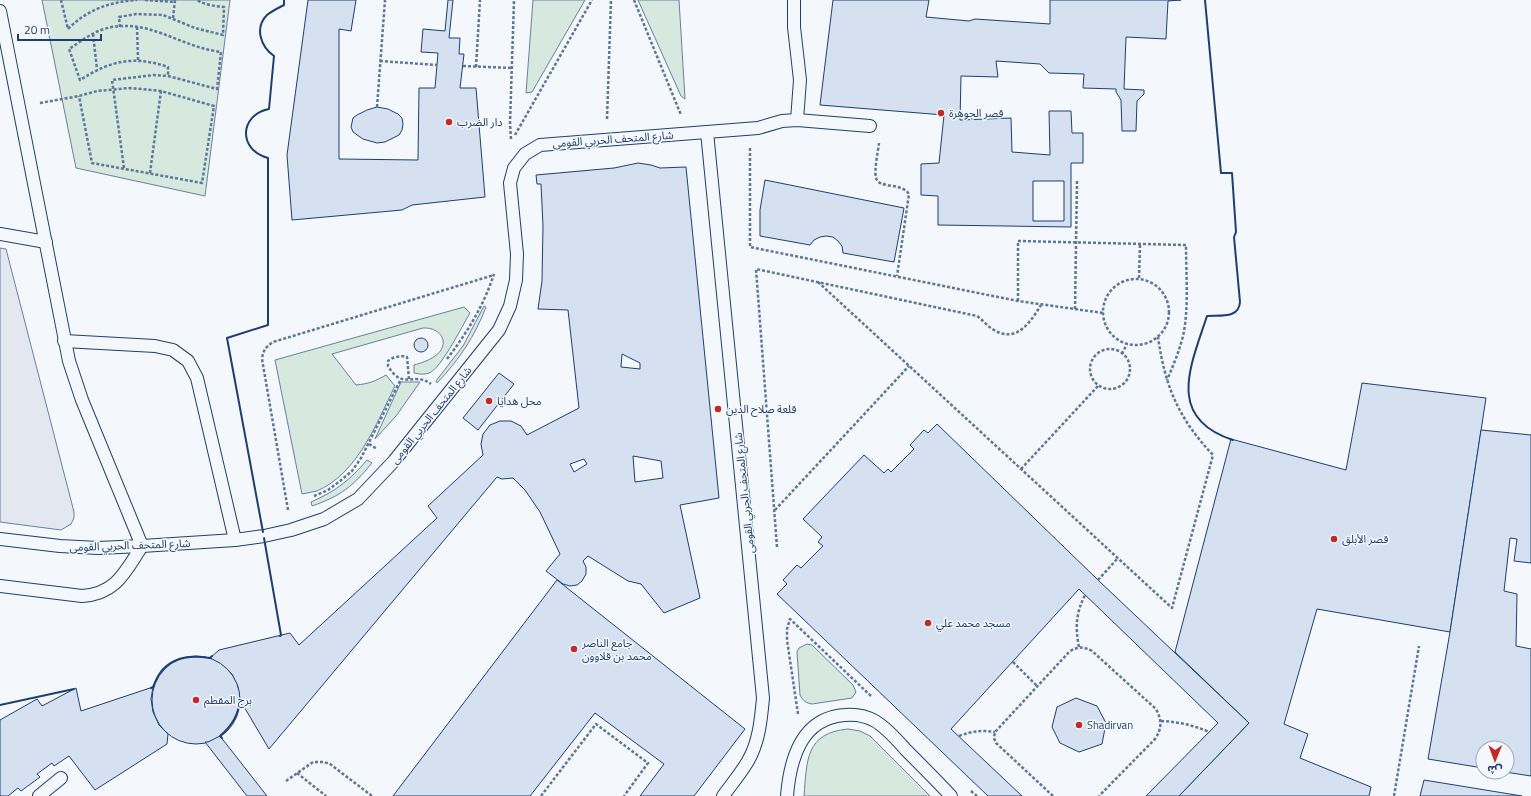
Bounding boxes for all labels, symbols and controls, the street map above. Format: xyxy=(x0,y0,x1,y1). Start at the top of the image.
scale bar xyxy=(18,16,101,42)
text: 20 m xyxy=(24,20,50,39)
place label: قصر الجوهرة xyxy=(949,105,1004,121)
marker: قصر الجوهرة xyxy=(936,108,946,118)
place label: دار الضرب xyxy=(457,114,503,130)
marker: دار الضرب xyxy=(444,117,454,127)
street label: شارع المتحف الحربي القومى xyxy=(552,127,675,153)
street label: شارع المتحف الحربي القومى xyxy=(387,363,477,468)
place label: محل هدايا xyxy=(497,393,542,409)
marker: محل هدايا xyxy=(484,396,494,406)
place label: قلعة صلاح الدين xyxy=(726,401,796,417)
marker: قلعة صلاح الدين xyxy=(713,404,723,414)
street label: شارع المتحف الحربي القومى xyxy=(730,431,760,554)
place label: قصر الأبلق xyxy=(1342,531,1388,547)
marker: قصر الأبلق xyxy=(1329,534,1339,544)
street label: شارع المتحف الحربي القومى xyxy=(69,535,191,557)
place label: مسجد محمد علي xyxy=(936,615,1011,633)
marker: مسجد محمد علي xyxy=(923,618,933,628)
place label: جامع الناصر محمد بن قلاوون xyxy=(581,635,652,664)
marker: جامع الناصر محمد بن قلاوون xyxy=(569,644,579,654)
place label: برج المقطم xyxy=(204,692,252,709)
marker: برج المقطم xyxy=(191,695,201,705)
place label: Shadirvan xyxy=(1087,717,1133,733)
marker: Shadirvan xyxy=(1074,720,1084,730)
north arrow xyxy=(1475,740,1515,780)
text: ش xyxy=(1487,762,1503,778)

